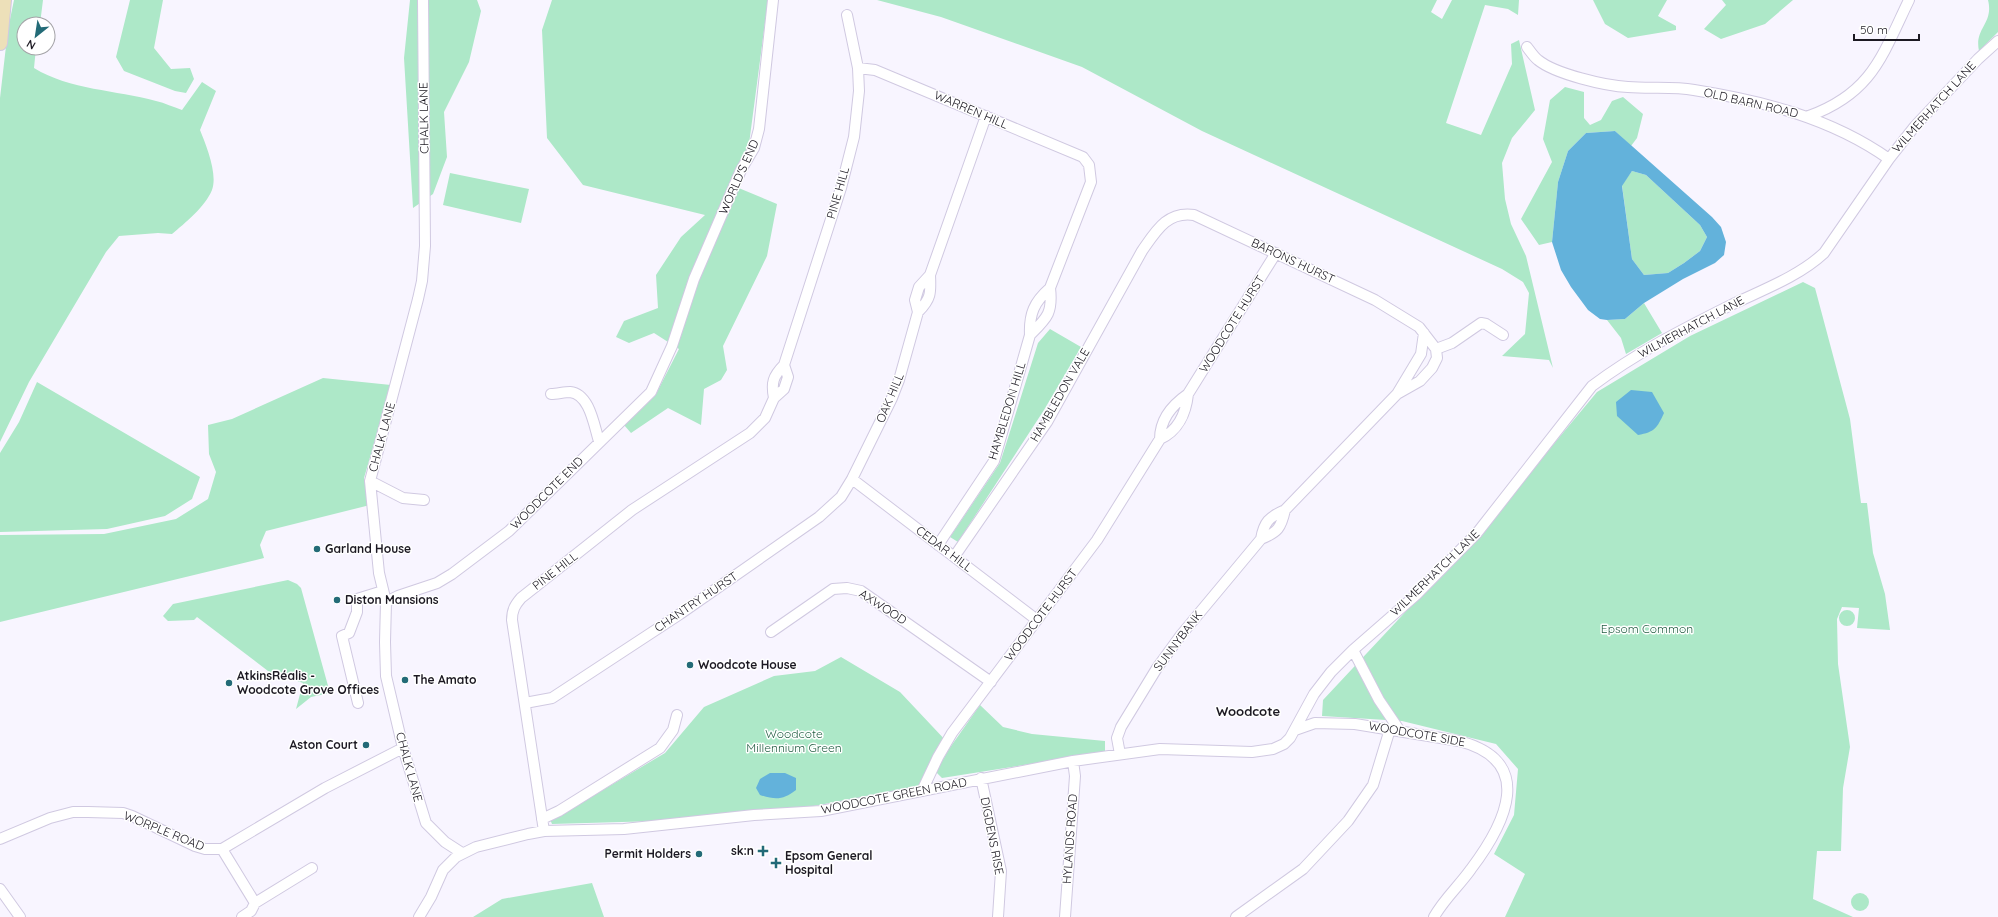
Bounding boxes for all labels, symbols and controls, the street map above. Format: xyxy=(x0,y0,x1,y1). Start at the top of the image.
north arrow xyxy=(16,16,56,56)
scale bar xyxy=(1854,16,1919,42)
text: 50 m xyxy=(1860,22,1888,37)
text: N xyxy=(24,37,38,53)
street label: WILMERHATCH LANE xyxy=(1889,58,1979,156)
street label: CHALK LANE xyxy=(415,82,432,154)
street label: OLD BARN ROAD xyxy=(1702,84,1800,121)
street label: WARREN HILL xyxy=(932,87,1011,132)
street label: WORLD'S END xyxy=(715,137,762,217)
street label: PINE HILL xyxy=(823,165,852,221)
street label: BARONS HURST xyxy=(1249,235,1337,287)
street label: WOODCOTE HURST xyxy=(1196,272,1268,375)
street label: WILMERHATCH LANE xyxy=(1635,292,1747,361)
street label: HAMBLEDON VALE xyxy=(1027,345,1093,444)
street label: HAMBLEDON HILL xyxy=(984,360,1029,462)
street label: OAK HILL xyxy=(872,370,907,425)
street label: CHALK LANE xyxy=(365,400,398,473)
street label: WOODCOTE END xyxy=(507,453,586,532)
street label: CEDAR HILL xyxy=(913,523,976,575)
street label: WILMERHATCH LANE xyxy=(1387,526,1482,619)
place label: Garland House xyxy=(325,541,411,556)
marker: Garland House xyxy=(312,544,322,554)
street label: PINE HILL xyxy=(529,548,581,593)
street label: WOODCOTE HURST xyxy=(1001,565,1080,664)
street label: CHANTRY HURST xyxy=(651,568,740,635)
street label: AXWOOD xyxy=(857,586,910,628)
place label: Diston Mansions xyxy=(345,592,439,607)
marker: Diston Mansions xyxy=(332,595,342,605)
street label: SUNNYBANK xyxy=(1150,607,1205,674)
park label: Epsom Common xyxy=(1601,621,1693,636)
place label: Woodcote House xyxy=(698,657,797,672)
marker: Woodcote House xyxy=(685,660,695,670)
place label: AtkinsRéalis - Woodcote Grove Offices xyxy=(237,668,379,697)
place label: The Amato xyxy=(413,672,477,687)
marker: The Amato xyxy=(400,675,410,685)
marker: AtkinsRéalis - Woodcote Grove Offices xyxy=(224,678,234,688)
district label: Woodcote xyxy=(1216,703,1280,719)
street label: WOODCOTE SIDE xyxy=(1368,718,1467,749)
park label: Woodcote Millennium Green xyxy=(746,726,842,755)
street label: CHALK LANE xyxy=(393,730,426,804)
place label: Aston Court xyxy=(290,737,358,752)
marker: Aston Court xyxy=(361,740,371,750)
street label: WOODCOTE GREEN ROAD xyxy=(820,774,968,817)
street label: HYLANDS ROAD xyxy=(1059,793,1080,885)
street label: DIGDENS RISE xyxy=(978,796,1007,876)
street label: WORPLE ROAD xyxy=(122,808,207,854)
place label: sk:n xyxy=(731,843,754,858)
marker: sk:n xyxy=(757,845,769,857)
place label: Permit Holders xyxy=(605,846,691,861)
place label: Epsom General Hospital xyxy=(785,848,873,877)
marker: Permit Holders xyxy=(694,849,704,859)
marker: Epsom General Hospital xyxy=(770,857,782,869)

